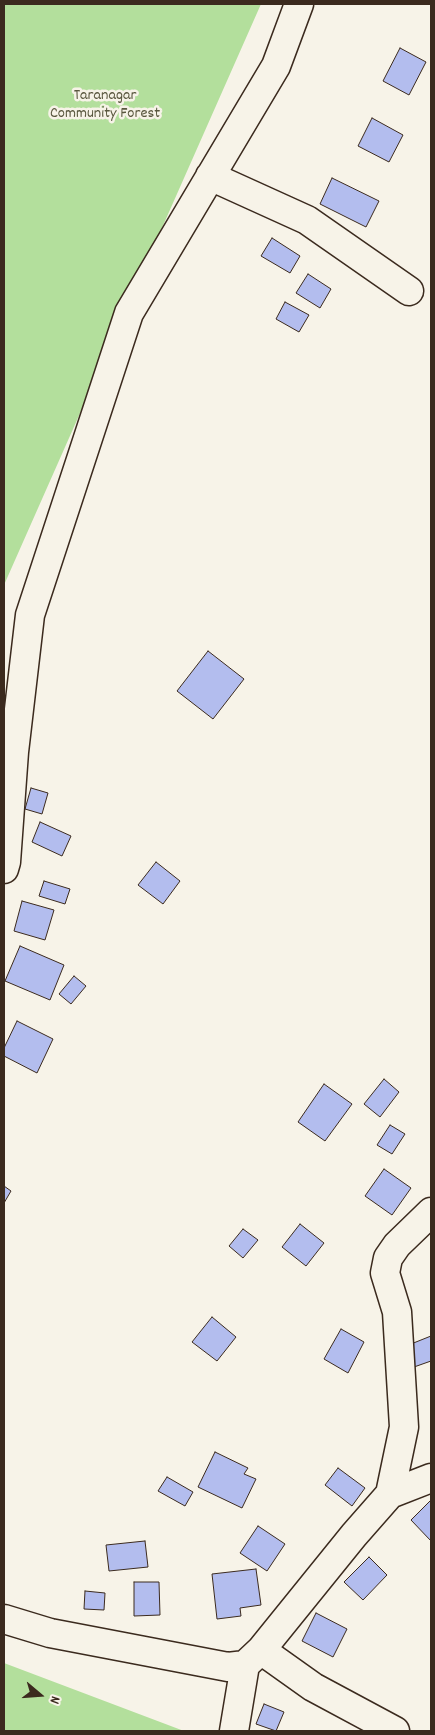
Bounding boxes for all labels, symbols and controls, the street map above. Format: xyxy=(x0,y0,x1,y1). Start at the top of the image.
park label: Taranagar Community Forest xyxy=(50,87,160,125)
north arrow xyxy=(15,1670,65,1720)
text: N xyxy=(44,1693,65,1706)

